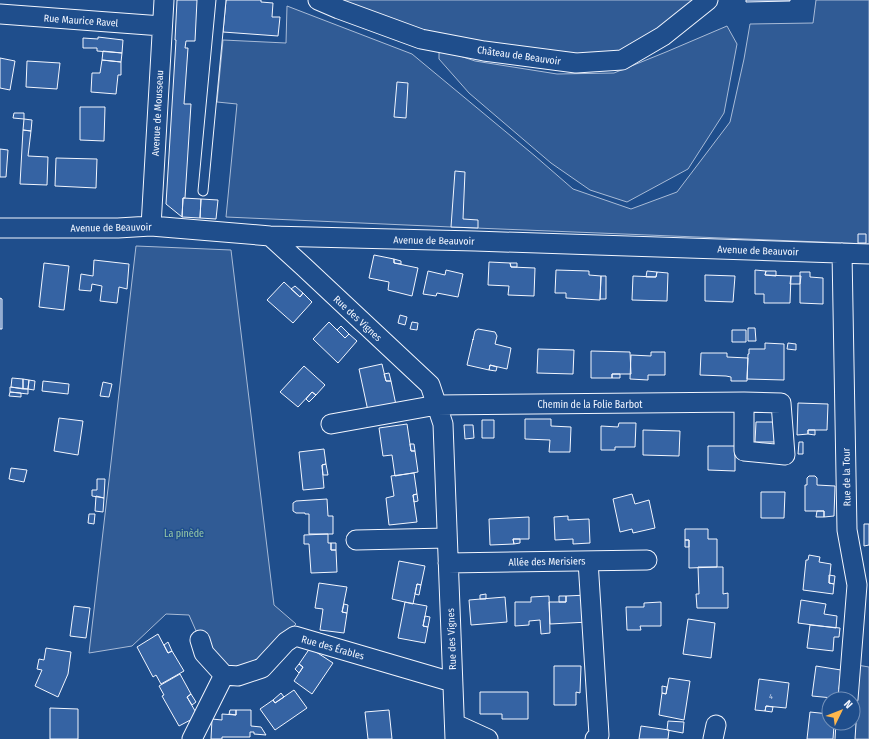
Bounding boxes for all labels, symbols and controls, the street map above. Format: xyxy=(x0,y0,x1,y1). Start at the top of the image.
street label: Rue Maurice Ravel xyxy=(43,12,119,30)
street label: Château de Beauvoir xyxy=(476,44,562,68)
street label: Avenue de Mousseau xyxy=(150,70,166,156)
street label: Avenue de Beauvoir xyxy=(70,221,152,235)
street label: Avenue de Beauvoir xyxy=(393,234,475,248)
street label: Avenue de Beauvoir xyxy=(717,244,799,258)
street label: Rue des Vignes xyxy=(331,293,384,344)
street label: Chemin de la Folie Barbot xyxy=(538,399,643,411)
street label: Rue de la Tour xyxy=(840,447,854,506)
park label: La pinède xyxy=(164,528,204,540)
street label: Allée des Merisiers xyxy=(508,555,586,569)
street label: Rue des Vignes xyxy=(445,608,459,670)
street label: Rue des Érables xyxy=(300,631,366,663)
north arrow xyxy=(821,691,861,731)
house number: 4 xyxy=(769,692,773,701)
text: N xyxy=(841,698,855,711)

